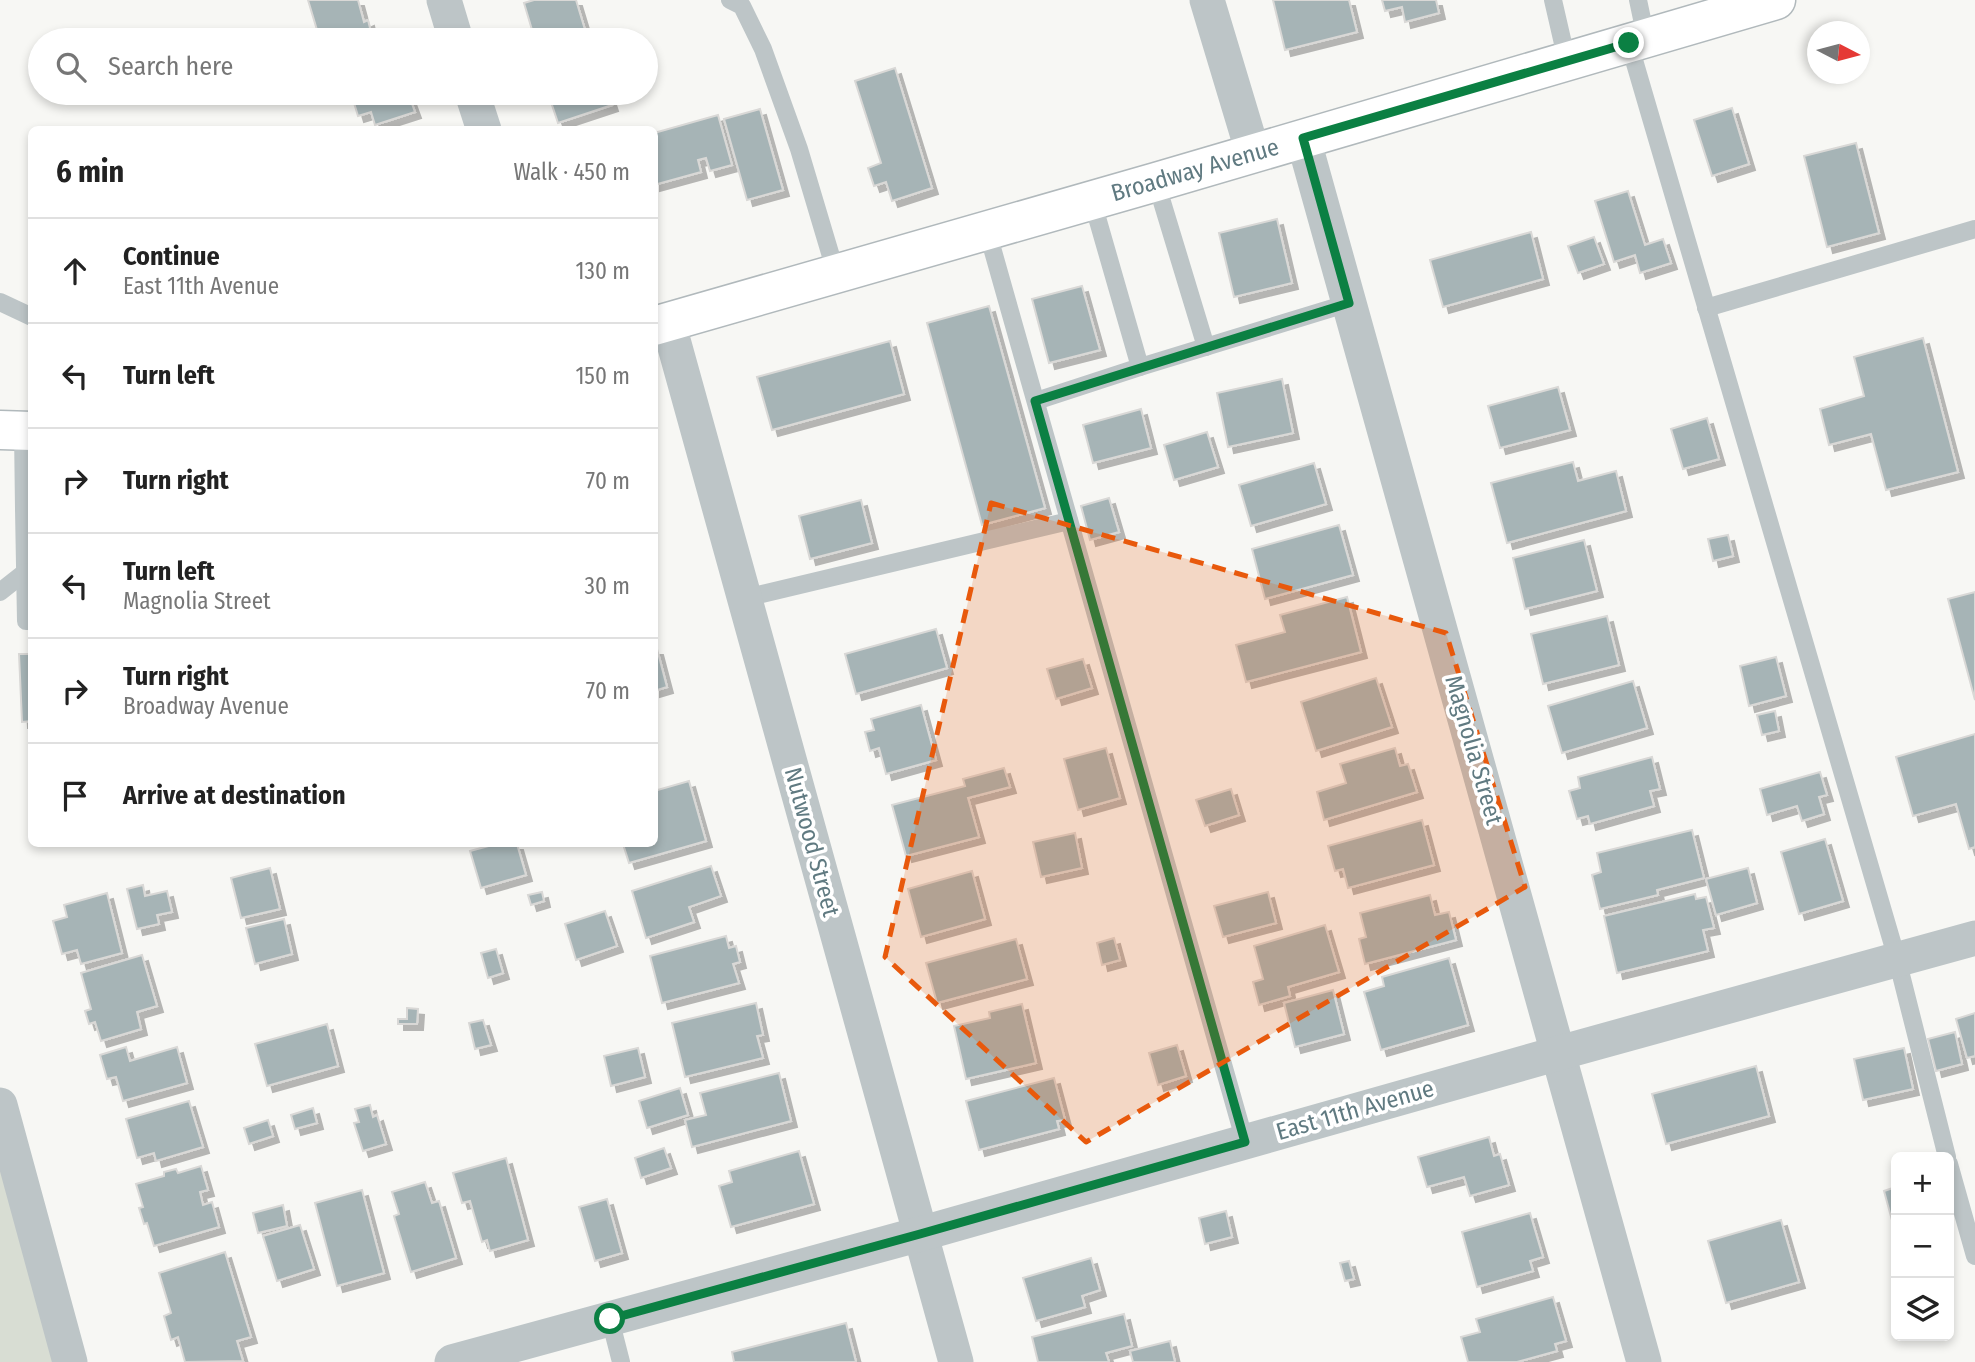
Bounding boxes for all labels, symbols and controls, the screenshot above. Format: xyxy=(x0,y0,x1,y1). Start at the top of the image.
north arrow xyxy=(1807,21,1870,84)
route end xyxy=(1613,27,1644,58)
search box xyxy=(28,28,658,105)
icon: search xyxy=(52,48,90,86)
text: Search here xyxy=(108,51,233,82)
street label: Broadway Avenue xyxy=(1108,133,1282,207)
text: 6 min xyxy=(56,154,124,190)
text: Walk · 450 m xyxy=(513,158,630,186)
text: Continue xyxy=(123,241,220,272)
icon: ahead xyxy=(56,252,94,290)
text: 130 m xyxy=(576,257,630,285)
text: East 11th Avenue xyxy=(123,272,279,300)
icon: left xyxy=(56,357,94,395)
text: Turn left xyxy=(123,360,215,391)
text: 150 m xyxy=(575,362,630,390)
icon: right xyxy=(56,462,94,500)
text: Turn right xyxy=(123,465,229,496)
text: 70 m xyxy=(586,467,630,495)
text: Turn left xyxy=(123,556,215,587)
icon: left xyxy=(56,567,94,605)
text: 30 m xyxy=(585,572,630,600)
text: Magnolia Street xyxy=(123,587,271,615)
text: Turn right xyxy=(123,661,229,692)
icon: right xyxy=(56,672,94,710)
street label: Magnolia Street xyxy=(1439,672,1509,828)
text: 70 m xyxy=(586,677,630,705)
text: Broadway Avenue xyxy=(123,692,289,720)
street label: Nutwood Street xyxy=(779,764,845,920)
icon: arrive xyxy=(56,777,94,815)
text: Arrive at destination xyxy=(123,780,346,811)
street label: East 11th Avenue xyxy=(1273,1074,1437,1146)
map controls xyxy=(1891,1152,1954,1341)
button: + xyxy=(1891,1152,1954,1215)
button: − xyxy=(1891,1215,1954,1278)
button: layers xyxy=(1891,1278,1954,1341)
route start xyxy=(594,1303,625,1334)

